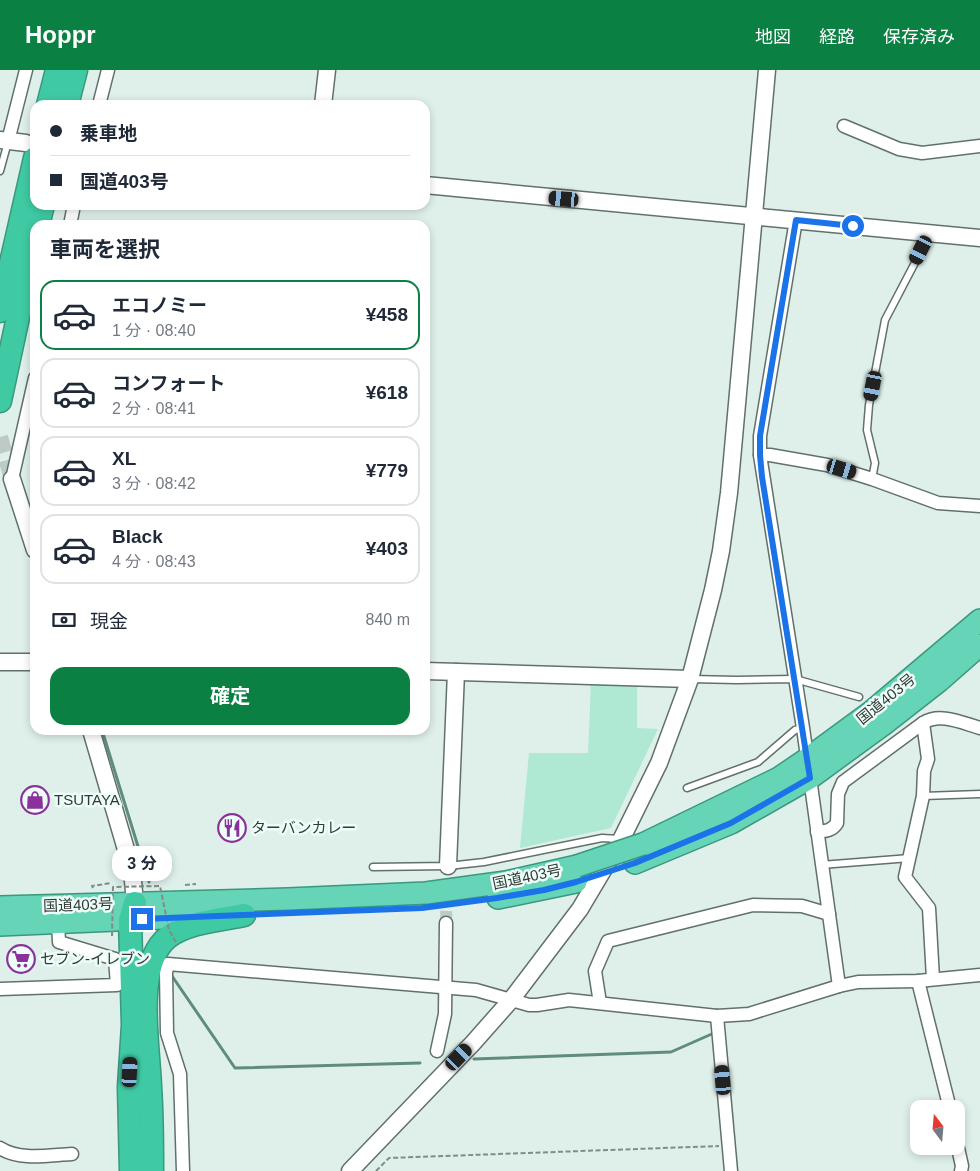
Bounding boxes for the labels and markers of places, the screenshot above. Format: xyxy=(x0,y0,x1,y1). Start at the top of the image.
shop icon: TSUTAYA xyxy=(20,785,50,815)
place label: TSUTAYA xyxy=(54,791,120,808)
restaurant icon: ターバンカレー xyxy=(217,813,247,843)
place label: ターバンカレー xyxy=(251,819,357,836)
supermarket icon: セブン-イレブン xyxy=(6,944,36,974)
place label: セブン-イレブン xyxy=(40,950,150,967)

